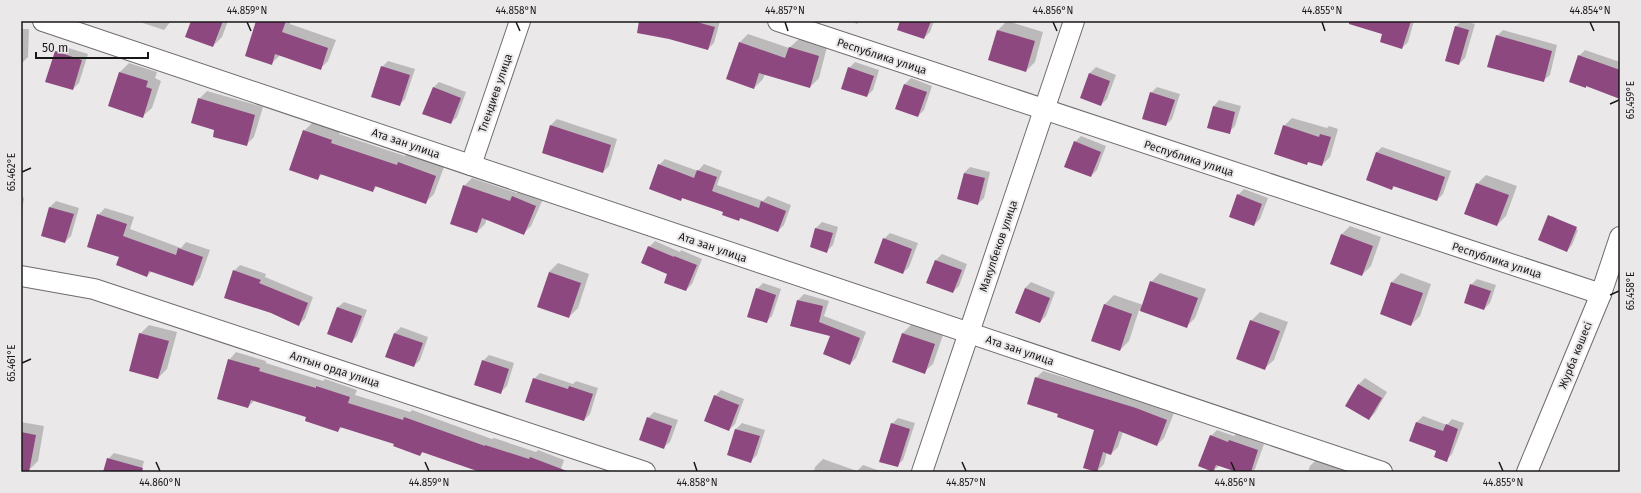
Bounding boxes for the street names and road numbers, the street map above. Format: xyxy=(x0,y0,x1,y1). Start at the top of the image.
street label: Республика улица xyxy=(835,36,928,77)
street label: Тлендиев улица xyxy=(476,52,515,134)
street label: Ата зан улица xyxy=(370,126,442,161)
street label: Республика улица xyxy=(1142,138,1235,179)
street label: Макулбеков улица xyxy=(977,199,1020,294)
street label: Ата зан улица xyxy=(677,230,749,265)
street label: Республика улица xyxy=(1450,240,1543,281)
street label: Журба көшесі xyxy=(1556,320,1595,391)
street label: Ата зан улица xyxy=(984,333,1056,368)
street label: Алтын орда улица xyxy=(288,349,381,390)

